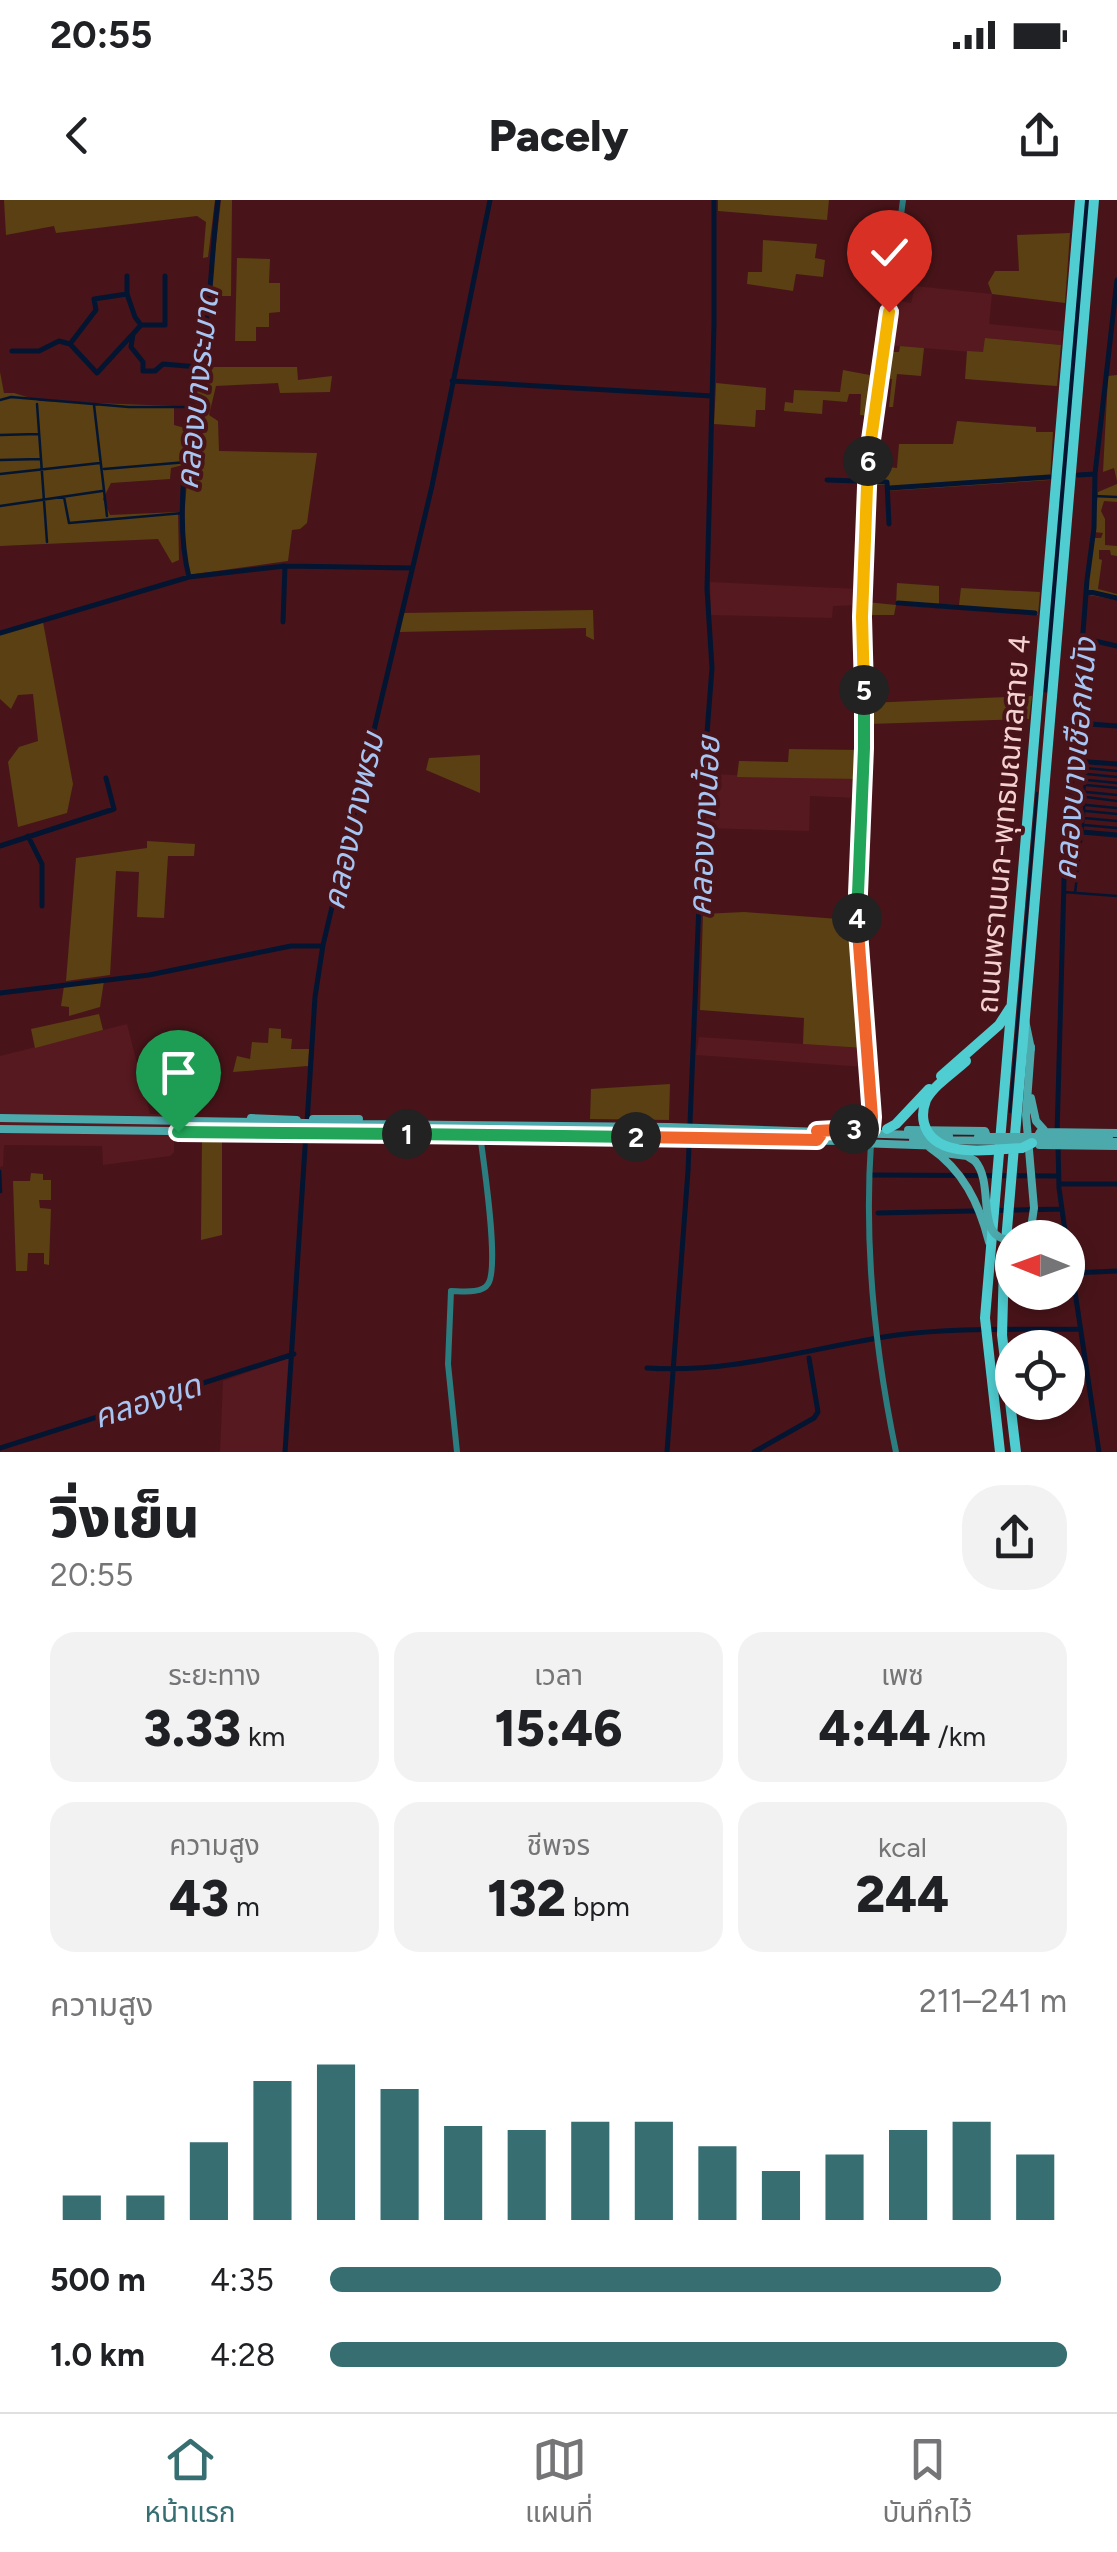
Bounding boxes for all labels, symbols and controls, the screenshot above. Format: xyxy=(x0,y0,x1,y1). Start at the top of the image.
text: 20:55 xyxy=(50,12,152,58)
icon: back xyxy=(50,108,105,163)
text: Pacely xyxy=(489,108,628,162)
icon: share xyxy=(1012,108,1067,163)
pin xyxy=(847,210,932,313)
icon: check xyxy=(862,225,917,280)
water label: คลองบางระมาด xyxy=(168,285,227,491)
pin: 6 xyxy=(843,436,893,486)
text: 6 xyxy=(860,444,876,478)
street label: ถนนพรานนก-พุทธมณฑลสาย 4 xyxy=(968,633,1038,1015)
water label: คลองบางเชือกหนัง xyxy=(1045,635,1105,882)
pin: 5 xyxy=(839,665,889,715)
text: 5 xyxy=(856,673,872,707)
water label: คลองบางพรม xyxy=(314,727,392,913)
water label: คลองบางน้อย xyxy=(680,733,728,917)
pin: 4 xyxy=(832,893,882,943)
text: 4 xyxy=(848,901,866,935)
pin xyxy=(136,1030,221,1133)
icon: arrive xyxy=(151,1045,206,1100)
pin: 3 xyxy=(829,1104,879,1154)
pin: 1 xyxy=(382,1109,432,1159)
pin: 2 xyxy=(611,1112,661,1162)
text: 3 xyxy=(846,1112,862,1146)
text: 1 xyxy=(401,1117,413,1151)
text: 2 xyxy=(628,1120,644,1154)
north arrow xyxy=(995,1220,1085,1310)
map controls xyxy=(995,1220,1085,1420)
button: locate xyxy=(995,1330,1085,1420)
water label: คลองขุด xyxy=(88,1365,207,1437)
text: วิ่งเย็น xyxy=(50,1485,200,1551)
button: share xyxy=(962,1485,1067,1590)
text: 20:55 xyxy=(50,1556,133,1594)
text: ระยะทาง xyxy=(168,1658,261,1692)
text: เวลา xyxy=(534,1658,583,1692)
text: เพซ xyxy=(881,1658,924,1692)
text: 3.33 xyxy=(144,1698,241,1759)
text: 15:46 xyxy=(495,1698,622,1759)
text: 4:44 xyxy=(819,1698,931,1759)
text: km xyxy=(241,1719,285,1753)
text: /km xyxy=(931,1719,986,1753)
text: ความสูง xyxy=(169,1828,260,1862)
text: ชีพจร xyxy=(527,1828,590,1862)
text: kcal xyxy=(878,1830,927,1864)
text: 244 xyxy=(856,1864,949,1925)
text: 43 xyxy=(169,1868,229,1929)
text: 132 xyxy=(487,1868,566,1929)
text: m xyxy=(229,1889,260,1923)
text: bpm xyxy=(566,1889,630,1923)
text: 211–241 m xyxy=(919,1982,1067,2020)
text: ความสูง xyxy=(50,1986,154,2024)
text: 500 m xyxy=(50,2261,146,2299)
text: 4:35 xyxy=(210,2261,274,2299)
text: 1.0 km xyxy=(50,2336,145,2374)
text: 4:28 xyxy=(210,2336,276,2374)
tab: หน้าแรก xyxy=(145,2432,236,2535)
tab: แผนที่ xyxy=(525,2432,593,2535)
tab: บันทึกไว้ xyxy=(882,2432,972,2535)

